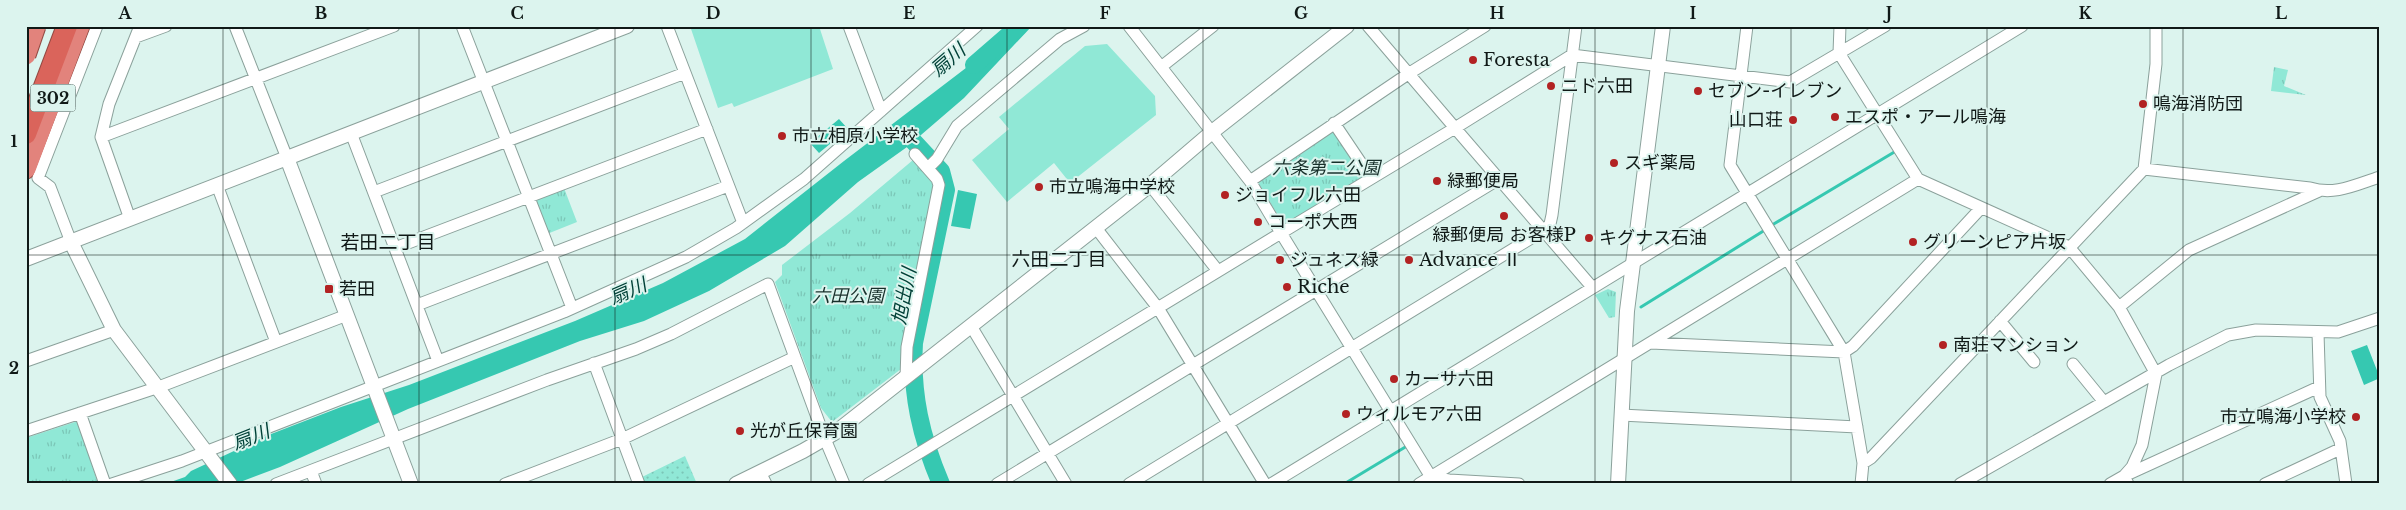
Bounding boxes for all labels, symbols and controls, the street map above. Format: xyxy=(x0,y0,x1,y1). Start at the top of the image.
text: A xyxy=(118,3,133,23)
text: B xyxy=(315,3,328,23)
text: C xyxy=(510,3,524,23)
text: D xyxy=(706,3,720,23)
text: E xyxy=(903,3,915,23)
text: F xyxy=(1099,3,1111,23)
text: G xyxy=(1294,3,1308,23)
text: H xyxy=(1489,3,1505,23)
text: I xyxy=(1690,3,1697,23)
text: J xyxy=(1883,3,1892,23)
text: K xyxy=(2078,3,2092,23)
text: L xyxy=(2275,3,2287,23)
water label: 扇川 xyxy=(926,38,971,81)
place label: Foresta xyxy=(1483,49,1550,71)
marker: Foresta xyxy=(1467,54,1479,66)
place label: ニド六田 xyxy=(1561,75,1633,97)
marker: ニド六田 xyxy=(1545,80,1557,92)
place label: セブン-イレブン xyxy=(1708,80,1842,102)
road number: 302 xyxy=(30,85,76,112)
marker: セブン-イレブン xyxy=(1692,85,1704,97)
place label: 鳴海消防団 xyxy=(2153,93,2243,115)
marker: 鳴海消防団 xyxy=(2137,98,2149,110)
place label: エスポ・アール鳴海 xyxy=(1845,106,2006,128)
place label: 山口荘 xyxy=(1729,109,1783,131)
marker: エスポ・アール鳴海 xyxy=(1829,111,1841,123)
marker: 山口荘 xyxy=(1787,114,1799,126)
place label: 市立相原小学校 xyxy=(792,125,918,147)
marker: 市立相原小学校 xyxy=(776,130,788,142)
text: 1 xyxy=(11,131,18,151)
place label: スギ薬局 xyxy=(1624,152,1696,174)
park label: 六条第二公園 xyxy=(1272,157,1383,179)
marker: スギ薬局 xyxy=(1608,157,1620,169)
place label: 緑郵便局 xyxy=(1447,170,1519,192)
marker: 緑郵便局 xyxy=(1431,175,1443,187)
place label: 市立鳴海中学校 xyxy=(1049,176,1175,198)
marker: 市立鳴海中学校 xyxy=(1033,181,1045,193)
place label: ジョイフル六田 xyxy=(1235,184,1361,206)
marker: ジョイフル六田 xyxy=(1219,189,1231,201)
marker: 緑郵便局 お客様P xyxy=(1498,210,1510,222)
place label: コーポ大西 xyxy=(1268,211,1358,233)
marker: コーポ大西 xyxy=(1252,216,1264,228)
place label: 緑郵便局 お客様P xyxy=(1432,224,1576,246)
place label: キグナス石油 xyxy=(1599,227,1707,249)
district label: 若田二丁目 xyxy=(340,231,436,254)
place label: グリーンピア片坂 xyxy=(1923,231,2066,253)
marker: キグナス石油 xyxy=(1583,232,1595,244)
marker: グリーンピア片坂 xyxy=(1907,236,1919,248)
district label: 六田二丁目 xyxy=(1011,248,1107,271)
place label: ジュネス緑 xyxy=(1290,249,1379,271)
place label: Advance Ⅱ xyxy=(1418,249,1521,271)
marker: ジュネス緑 xyxy=(1274,254,1286,266)
marker: Advance Ⅱ xyxy=(1403,254,1415,266)
water label: 旭出川 xyxy=(887,264,921,326)
water label: 扇川 xyxy=(606,272,652,309)
place label: Riche xyxy=(1297,276,1350,298)
place label: 若田 xyxy=(339,278,375,300)
marker: Riche xyxy=(1281,281,1293,293)
marker: 若田 xyxy=(323,283,335,295)
park label: 六田公園 xyxy=(812,285,887,307)
place label: 南荘マンション xyxy=(1953,334,2079,356)
marker: 南荘マンション xyxy=(1937,339,1949,351)
text: 2 xyxy=(9,358,19,378)
place label: カーサ六田 xyxy=(1404,368,1494,390)
marker: カーサ六田 xyxy=(1388,373,1400,385)
place label: ウィルモア六田 xyxy=(1356,403,1482,425)
place label: 市立鳴海小学校 xyxy=(2220,406,2346,428)
marker: ウィルモア六田 xyxy=(1340,408,1352,420)
marker: 市立鳴海小学校 xyxy=(2350,411,2362,423)
water label: 扇川 xyxy=(229,419,275,455)
place label: 光が丘保育園 xyxy=(750,420,858,442)
marker: 光が丘保育園 xyxy=(734,425,746,437)

